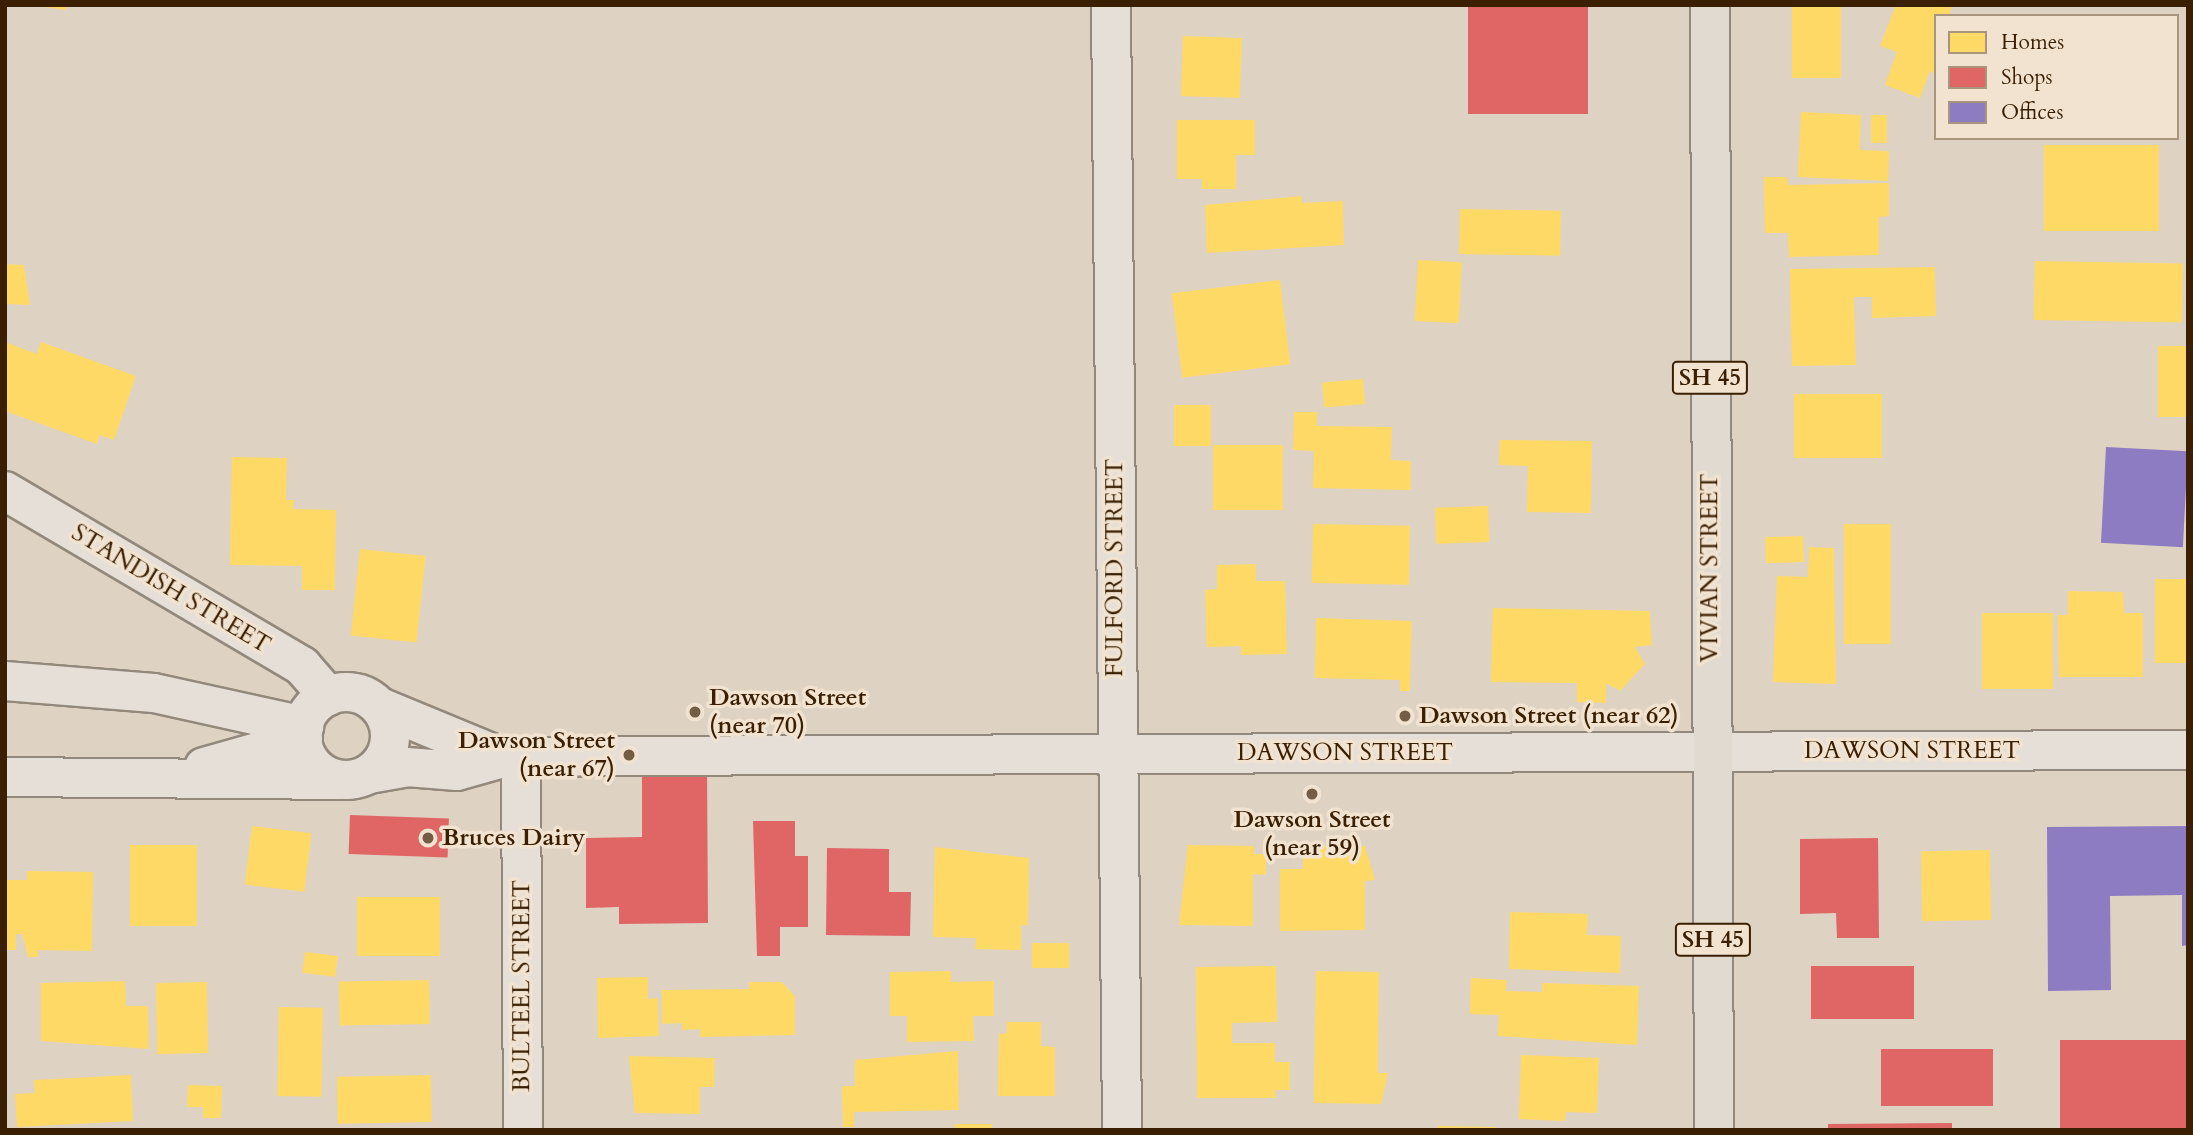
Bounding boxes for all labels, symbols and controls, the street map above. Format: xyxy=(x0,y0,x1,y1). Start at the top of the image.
legend xyxy=(1934,14,2179,140)
text: Homes xyxy=(2001,28,2064,57)
text: Shops xyxy=(2001,63,2053,92)
text: Offices xyxy=(2001,98,2063,127)
road number: SH 45 xyxy=(1672,358,1748,398)
street label: FULFORD STREET xyxy=(1101,459,1129,677)
street label: VIVIAN STREET xyxy=(1696,473,1724,663)
street label: STANDISH STREET xyxy=(66,518,276,660)
place label: Dawson Street (near 70) xyxy=(709,684,866,740)
place label: Dawson Street (near 62) xyxy=(1419,702,1679,730)
marker: Dawson Street (near 70) xyxy=(687,704,703,720)
marker: Dawson Street (near 62) xyxy=(1397,708,1413,724)
place label: Dawson Street (near 67) xyxy=(458,727,615,783)
street label: DAWSON STREET xyxy=(1804,737,2020,765)
street label: DAWSON STREET xyxy=(1237,739,1453,767)
marker: Dawson Street (near 67) xyxy=(621,747,637,763)
marker: Dawson Street (near 59) xyxy=(1304,786,1320,802)
place label: Dawson Street (near 59) xyxy=(1233,806,1391,862)
place label: Bruces Dairy xyxy=(442,824,585,852)
marker: Bruces Dairy xyxy=(420,830,436,846)
street label: BULTEEL STREET xyxy=(508,880,536,1092)
road number: SH 45 xyxy=(1674,920,1752,959)

